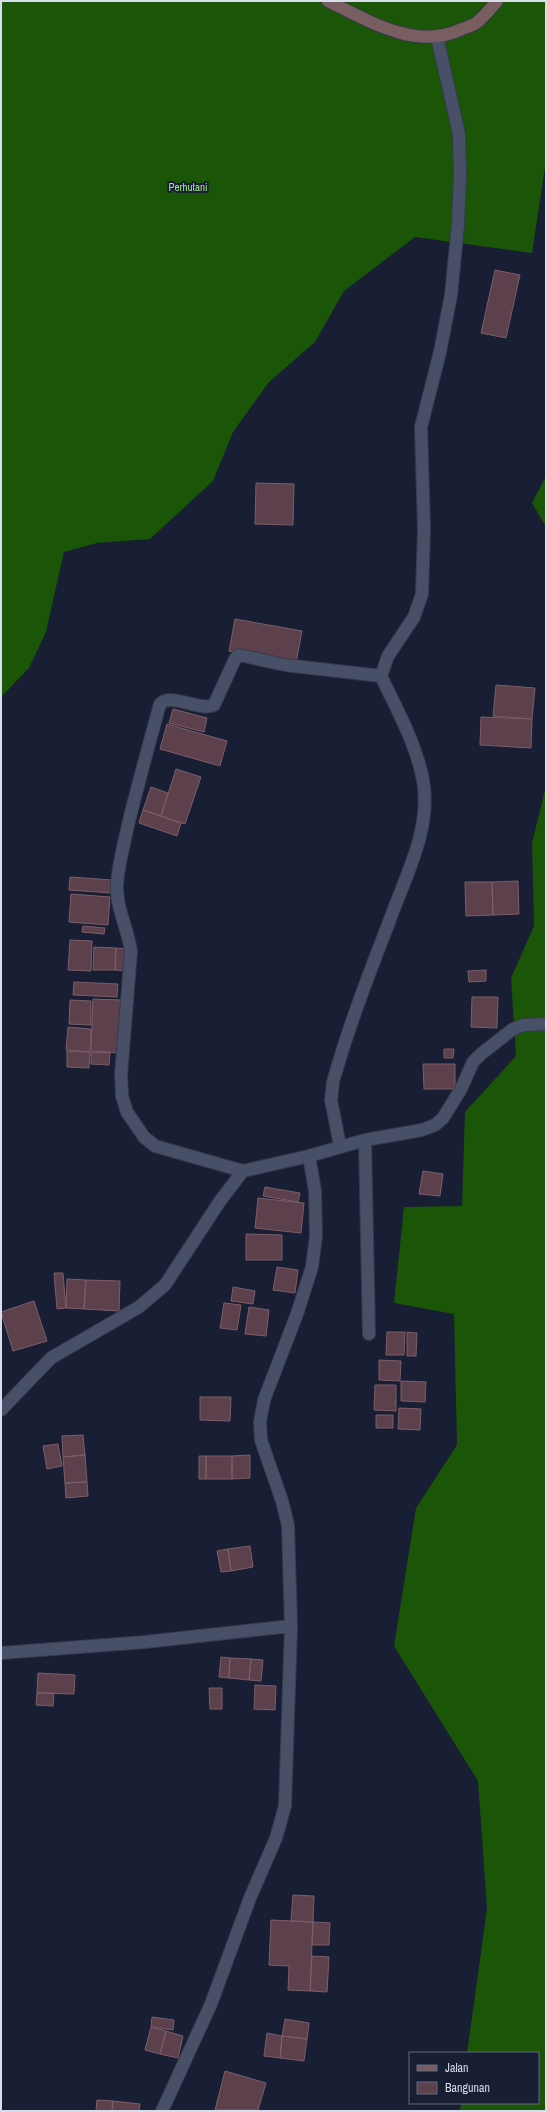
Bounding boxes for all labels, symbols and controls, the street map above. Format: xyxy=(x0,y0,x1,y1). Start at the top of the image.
park label: Perhutani xyxy=(168,180,208,194)
legend xyxy=(409,2052,539,2104)
text: Jalan xyxy=(445,2060,469,2076)
text: Bangunan xyxy=(445,2080,490,2096)

